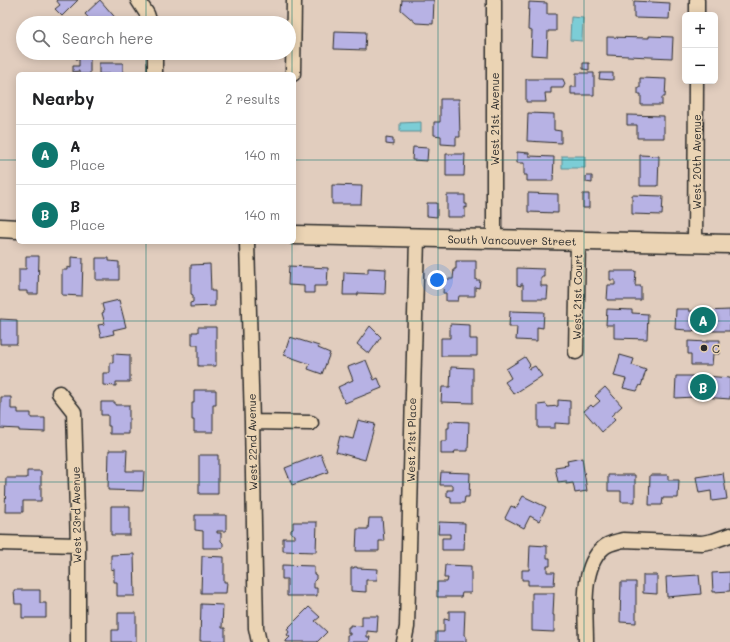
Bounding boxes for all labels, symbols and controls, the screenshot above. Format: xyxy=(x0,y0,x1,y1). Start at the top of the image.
map controls xyxy=(682,12,718,84)
button: + xyxy=(682,12,718,48)
search box xyxy=(16,16,296,60)
icon: search xyxy=(30,27,52,49)
text: Search here xyxy=(62,28,153,48)
button: − xyxy=(682,48,718,84)
street label: West 21st Avenue xyxy=(487,72,502,165)
text: Nearby xyxy=(32,87,94,109)
text: 2 results xyxy=(225,90,280,107)
street label: West 20th Avenue xyxy=(689,114,704,210)
text: A xyxy=(70,136,80,156)
text: A xyxy=(40,146,50,163)
text: 140 m xyxy=(244,146,280,163)
text: Place xyxy=(70,156,105,173)
text: B xyxy=(70,196,80,216)
text: B xyxy=(41,206,49,223)
text: 140 m xyxy=(244,206,280,223)
text: Place xyxy=(70,216,105,233)
street label: South Vancouver Street xyxy=(447,231,577,249)
street label: West 21st Court xyxy=(569,254,585,340)
your location xyxy=(427,270,447,290)
pin: A xyxy=(690,305,716,335)
place label: C xyxy=(712,341,720,356)
marker: C xyxy=(699,343,709,353)
pin: B xyxy=(690,372,716,402)
street label: West 22nd Avenue xyxy=(244,393,260,491)
street label: West 21st Place xyxy=(403,397,419,482)
street label: West 23rd Avenue xyxy=(68,466,84,564)

